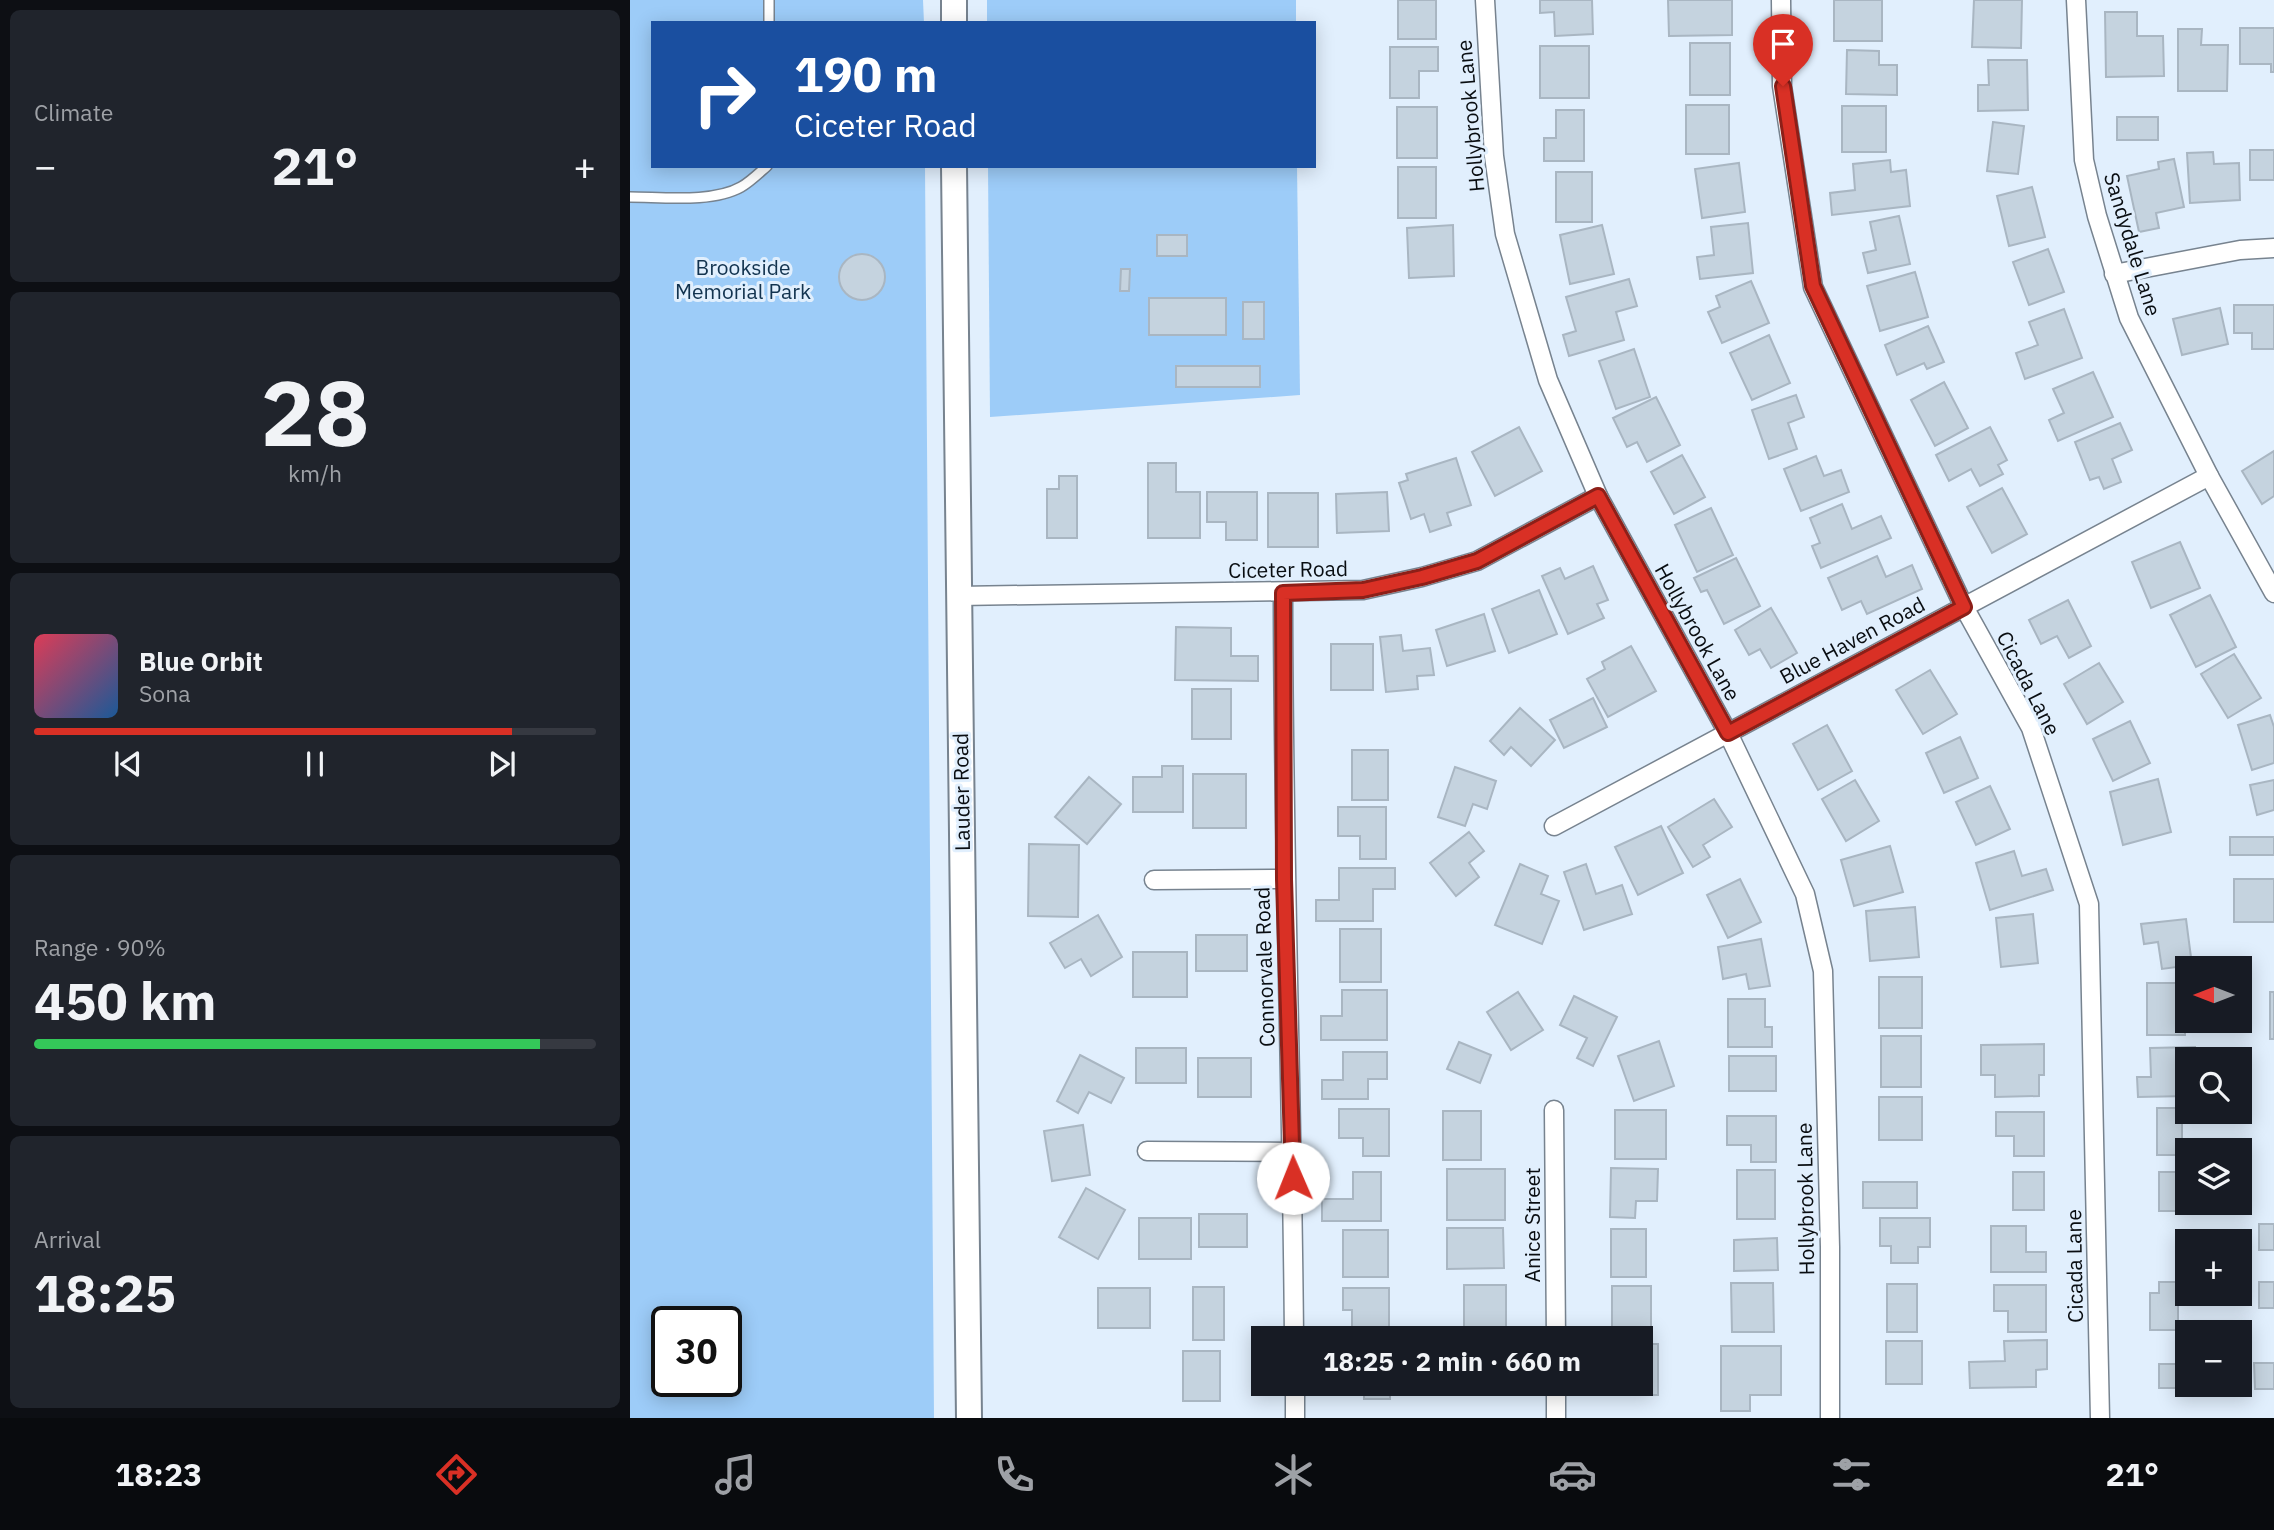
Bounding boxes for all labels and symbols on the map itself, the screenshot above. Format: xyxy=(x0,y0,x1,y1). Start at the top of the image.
pin xyxy=(1753,14,1813,86)
street label: Hollybrook Lane xyxy=(1449,39,1491,193)
street label: Sandydale Lane xyxy=(2098,169,2168,319)
park label: Brookside Memorial Park xyxy=(675,253,811,305)
street label: Ciceter Road xyxy=(1228,554,1348,584)
street label: Hollybrook Lane xyxy=(1649,558,1747,706)
street label: Blue Haven Road xyxy=(1775,590,1929,690)
street label: Cicada Lane xyxy=(1991,626,2067,740)
street label: Lauder Road xyxy=(946,733,976,851)
street label: Connorvale Road xyxy=(1247,886,1281,1048)
north arrow xyxy=(2175,956,2252,1032)
street label: Hollybrook Lane xyxy=(1790,1122,1820,1276)
position arrow xyxy=(1256,1141,1330,1215)
street label: Anice Street xyxy=(1518,1167,1546,1283)
street label: Cicada Lane xyxy=(2059,1209,2089,1323)
speed limit sign: 30 xyxy=(651,1306,742,1397)

